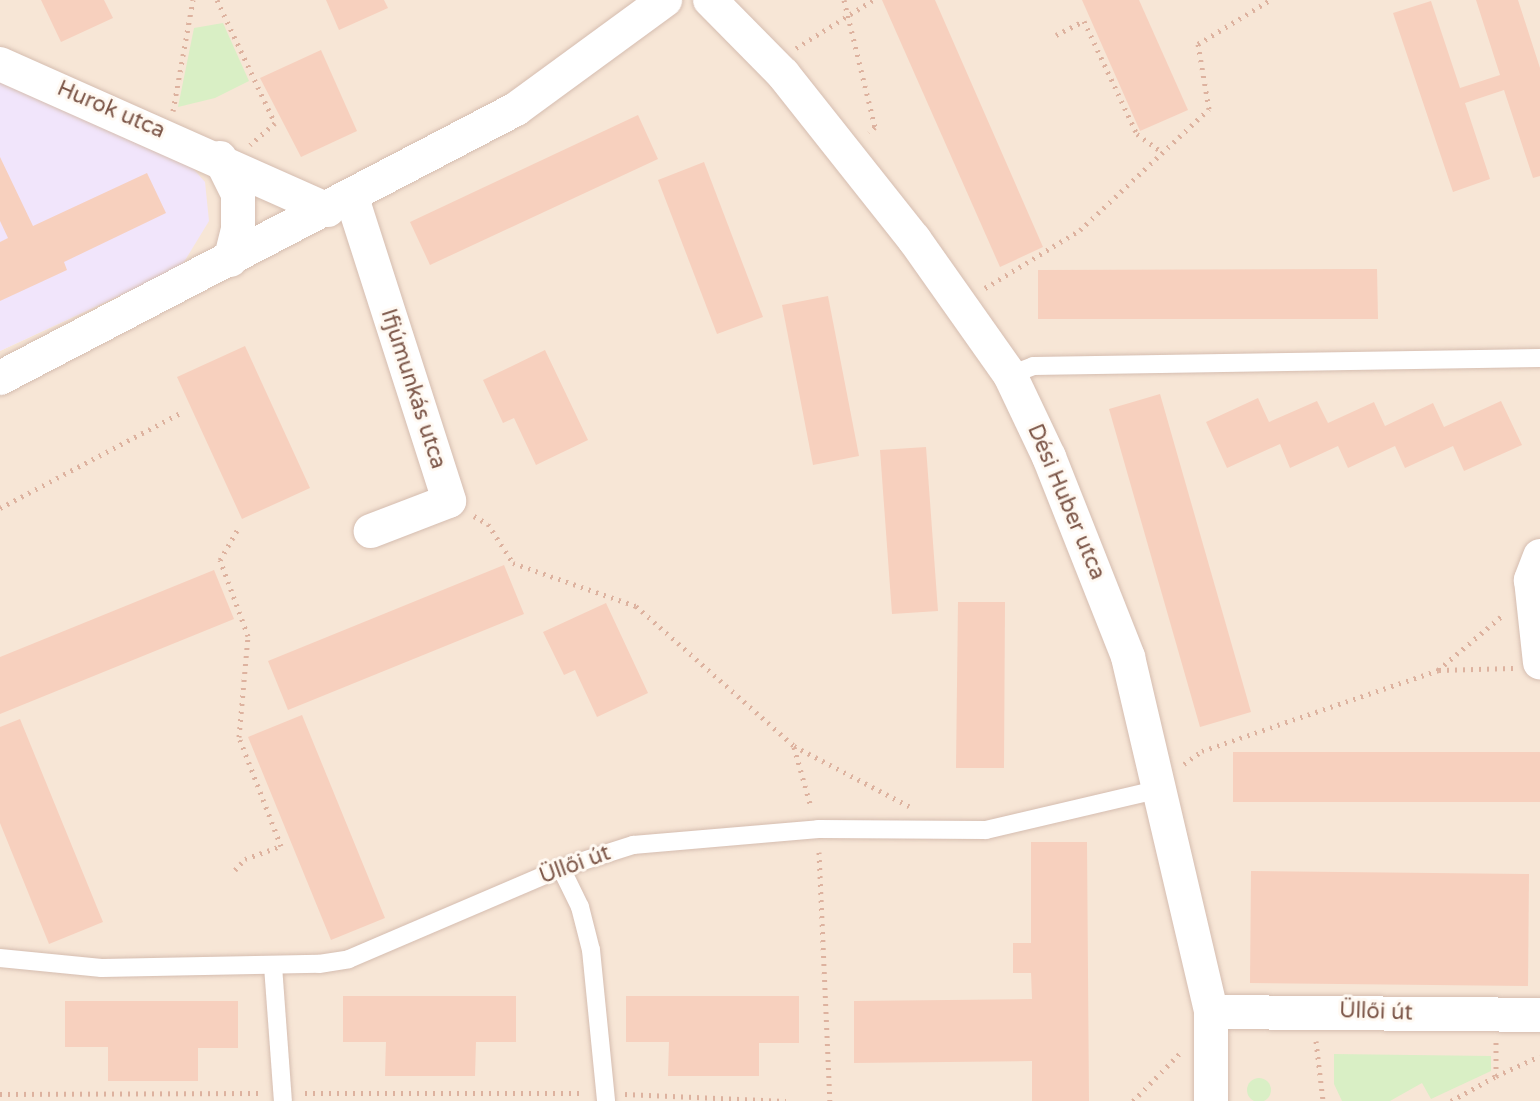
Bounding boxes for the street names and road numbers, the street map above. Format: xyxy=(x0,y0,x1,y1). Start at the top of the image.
street label: Hurok utca xyxy=(53,75,169,145)
street label: Ifjúmunkás utca xyxy=(375,306,451,472)
street label: Dési Huber utca xyxy=(1021,420,1111,584)
street label: Üllői út xyxy=(536,840,614,890)
street label: Üllői út xyxy=(1339,998,1413,1026)

